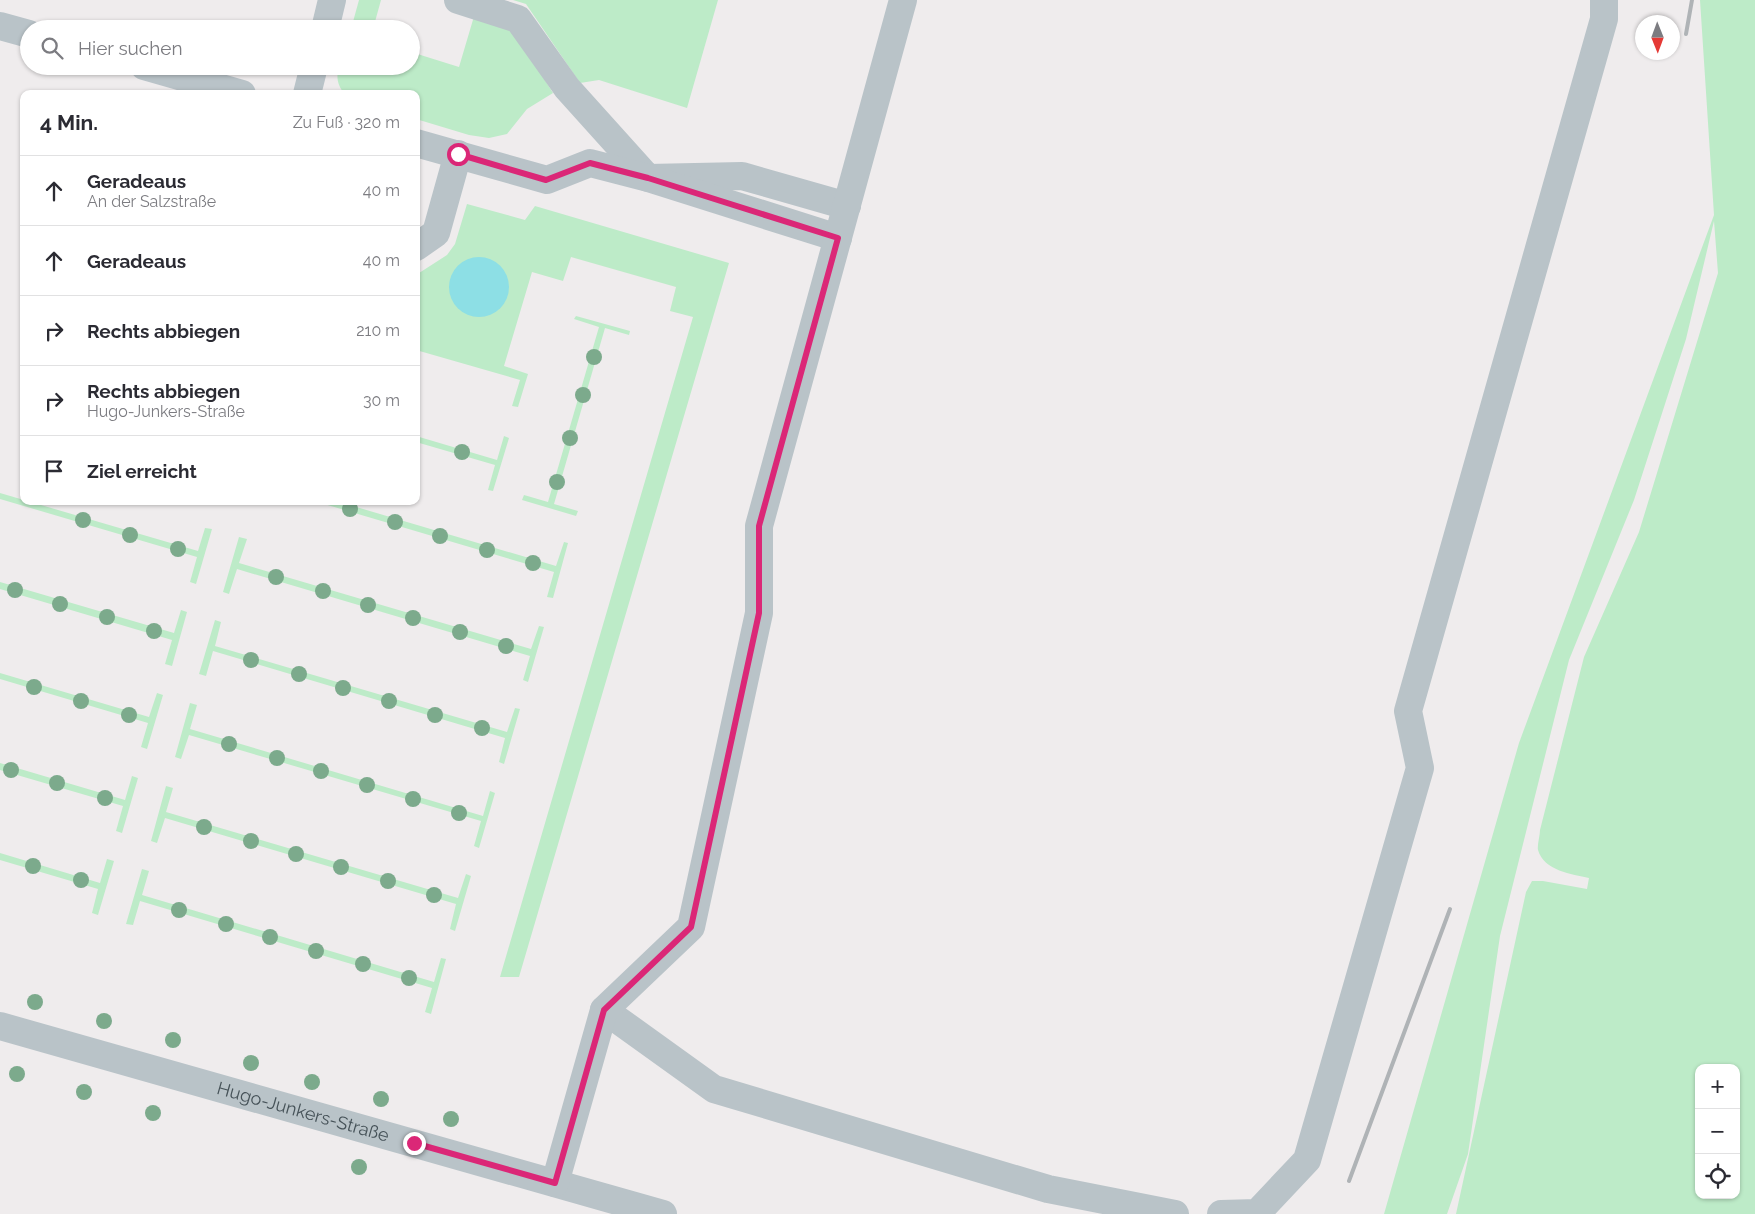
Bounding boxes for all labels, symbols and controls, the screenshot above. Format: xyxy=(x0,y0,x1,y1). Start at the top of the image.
north arrow xyxy=(1635,15,1680,60)
search box xyxy=(20,20,420,75)
icon: search xyxy=(38,34,66,62)
text: Hier suchen xyxy=(78,37,183,59)
text: 4 Min. xyxy=(40,110,98,135)
text: Zu Fuß · 320 m xyxy=(293,113,400,132)
route start xyxy=(447,143,470,166)
text: Geradeaus xyxy=(87,170,186,192)
icon: ahead xyxy=(40,177,68,205)
text: 40 m xyxy=(363,181,400,200)
text: An der Salzstraße xyxy=(87,192,216,211)
icon: ahead xyxy=(40,247,68,275)
text: Geradeaus xyxy=(87,250,186,272)
text: 40 m xyxy=(363,251,400,270)
icon: right xyxy=(40,317,68,345)
text: Rechts abbiegen xyxy=(87,320,240,342)
text: 210 m xyxy=(356,321,400,340)
text: Rechts abbiegen xyxy=(87,380,240,402)
icon: right xyxy=(40,387,68,415)
text: 30 m xyxy=(363,391,400,410)
text: Hugo-Junkers-Straße xyxy=(87,402,245,421)
icon: arrive xyxy=(40,457,68,485)
text: Ziel erreicht xyxy=(87,460,197,482)
map controls xyxy=(1695,1064,1740,1199)
button: + xyxy=(1695,1064,1740,1109)
street label: Hugo-Junkers-Straße xyxy=(215,1077,392,1146)
button: − xyxy=(1695,1109,1740,1154)
route end xyxy=(403,1132,426,1155)
button: locate xyxy=(1695,1154,1740,1199)

